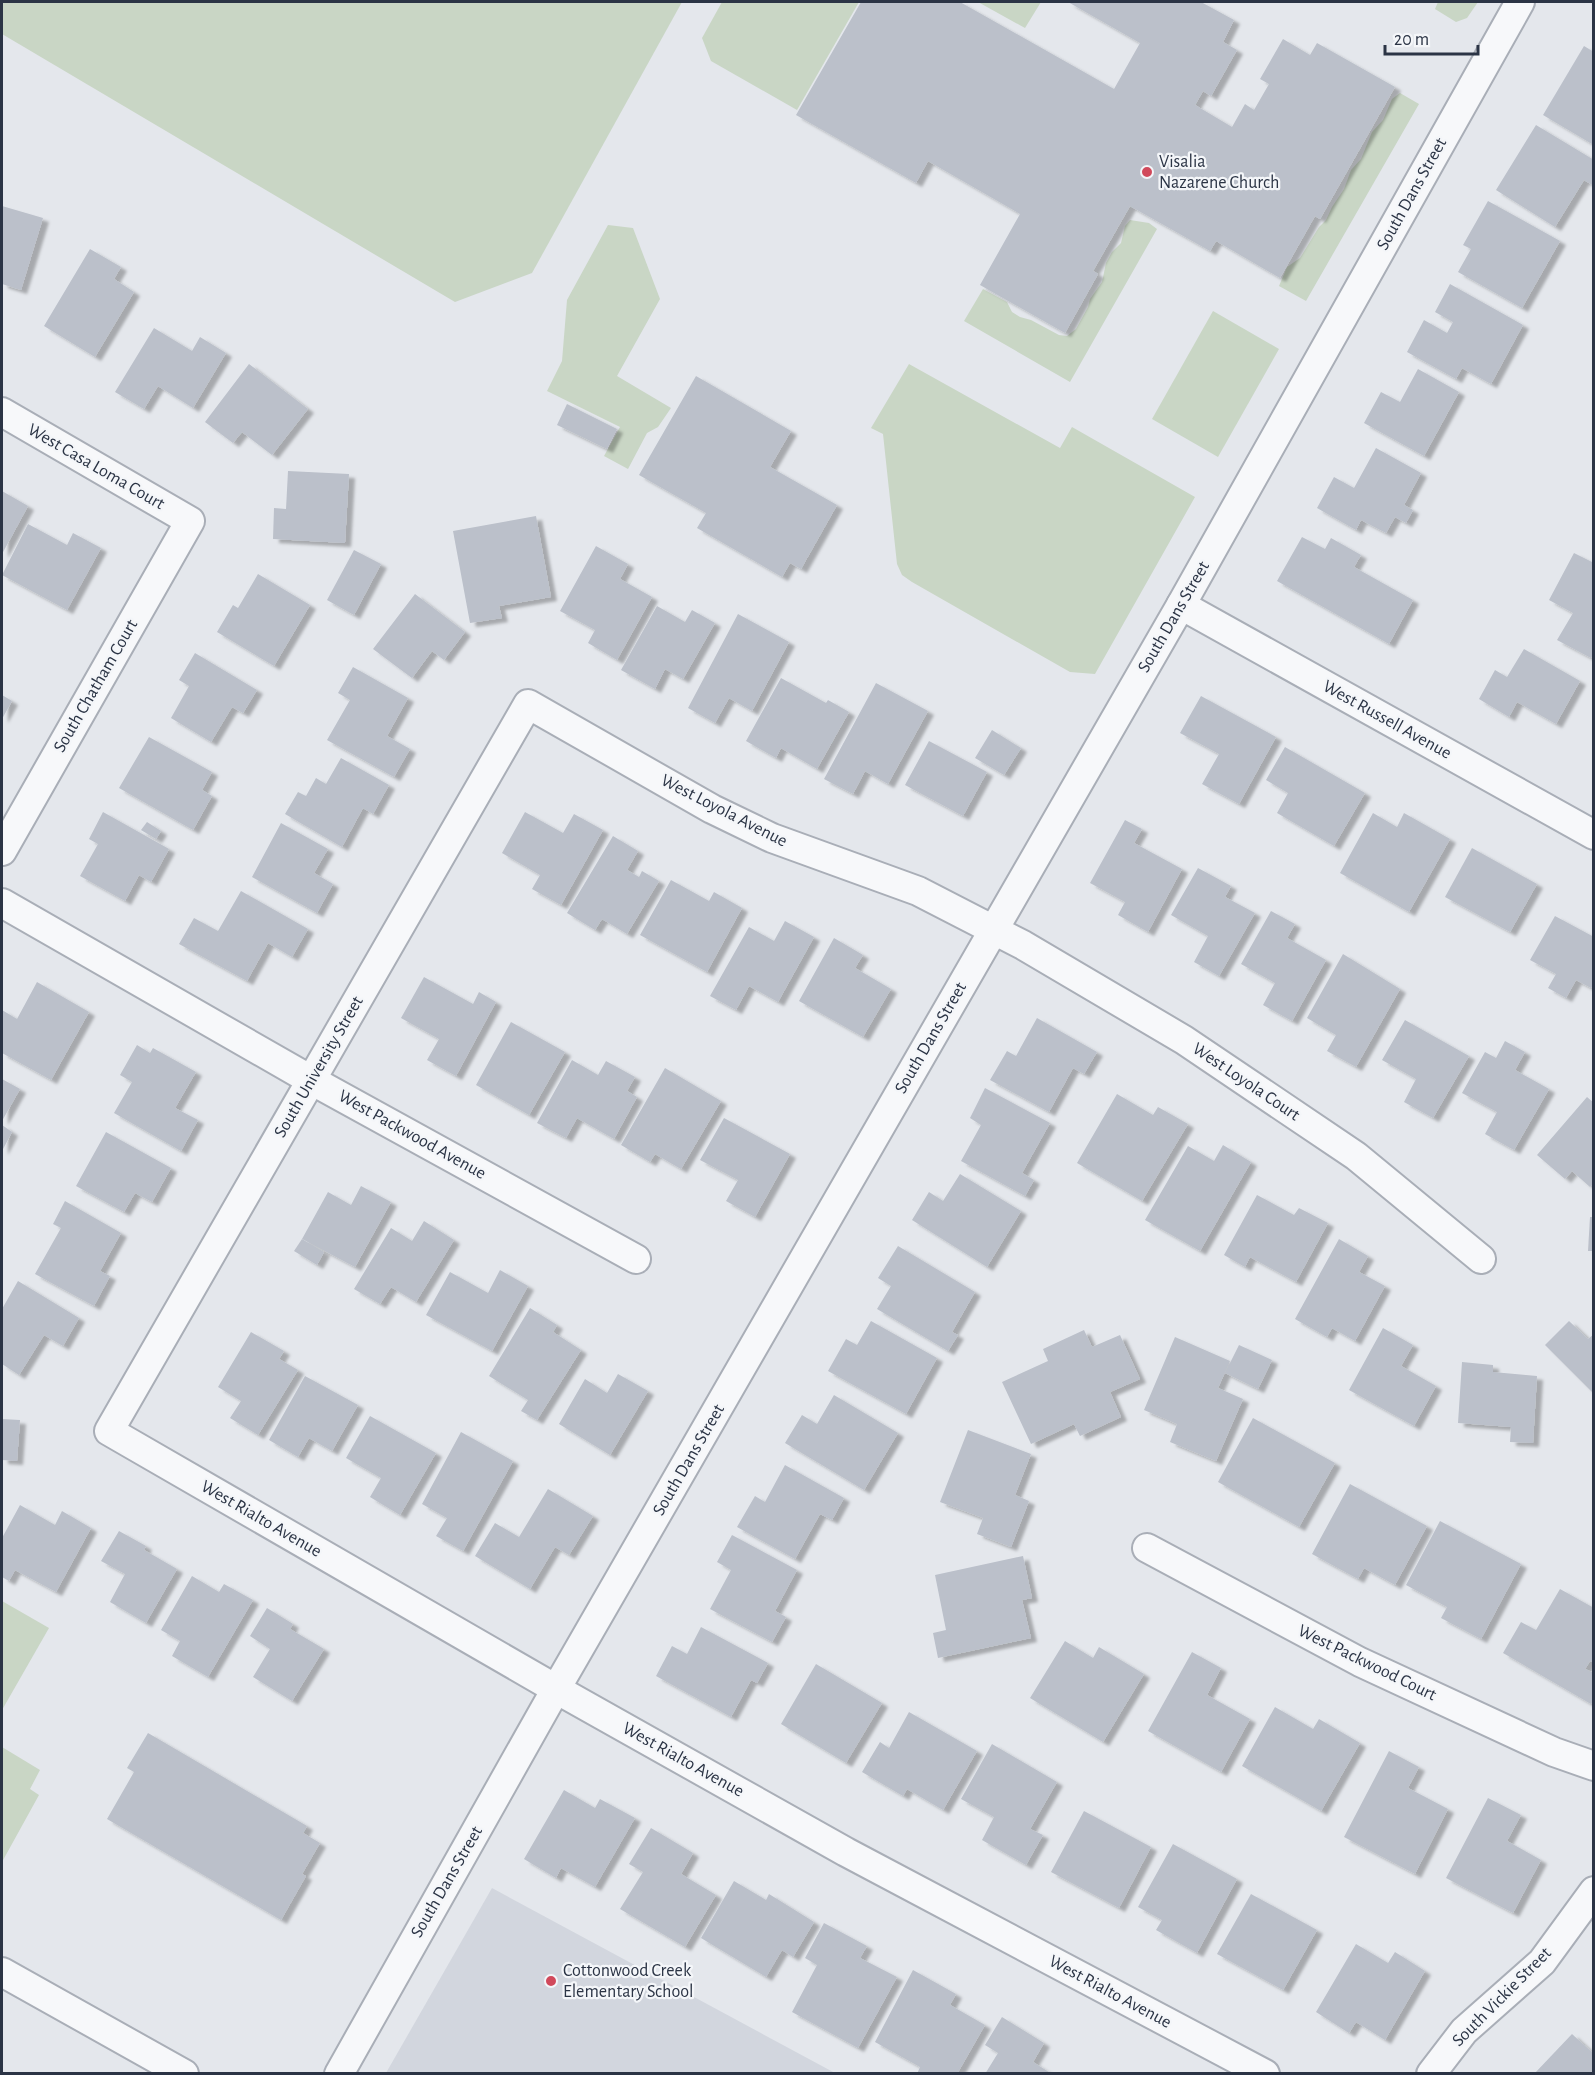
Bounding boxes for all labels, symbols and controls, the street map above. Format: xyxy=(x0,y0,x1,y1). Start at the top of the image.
scale bar xyxy=(1385,18,1478,56)
text: 20 m xyxy=(1394,31,1429,49)
street label: South Dans Street xyxy=(1374,135,1450,253)
place label: Visalia Nazarene Church xyxy=(1159,153,1279,192)
marker: Visalia Nazarene Church xyxy=(1140,165,1154,179)
street label: West Casa Loma Court xyxy=(25,421,168,514)
street label: South Dans Street xyxy=(1135,558,1213,676)
street label: South Chatham Court xyxy=(51,616,141,756)
street label: West Russell Avenue xyxy=(1320,677,1454,763)
street label: West Loyola Avenue xyxy=(658,771,790,851)
street label: South Dans Street xyxy=(892,979,970,1097)
street label: South University Street xyxy=(271,993,367,1141)
street label: West Loyola Court xyxy=(1189,1040,1303,1125)
street label: West Packwood Avenue xyxy=(335,1087,489,1183)
street label: South Dans Street xyxy=(650,1401,728,1519)
street label: West Rialto Avenue xyxy=(198,1477,324,1561)
street label: West Packwood Court xyxy=(1295,1622,1439,1704)
street label: West Rialto Avenue xyxy=(619,1719,747,1801)
street label: South Dans Street xyxy=(408,1823,486,1941)
street label: South Vickie Street xyxy=(1449,1944,1555,2050)
street label: West Rialto Avenue xyxy=(1046,1952,1174,2032)
place label: Cottonwood Creek Elementary School xyxy=(563,1962,694,2001)
marker: Cottonwood Creek Elementary School xyxy=(544,1974,558,1988)

